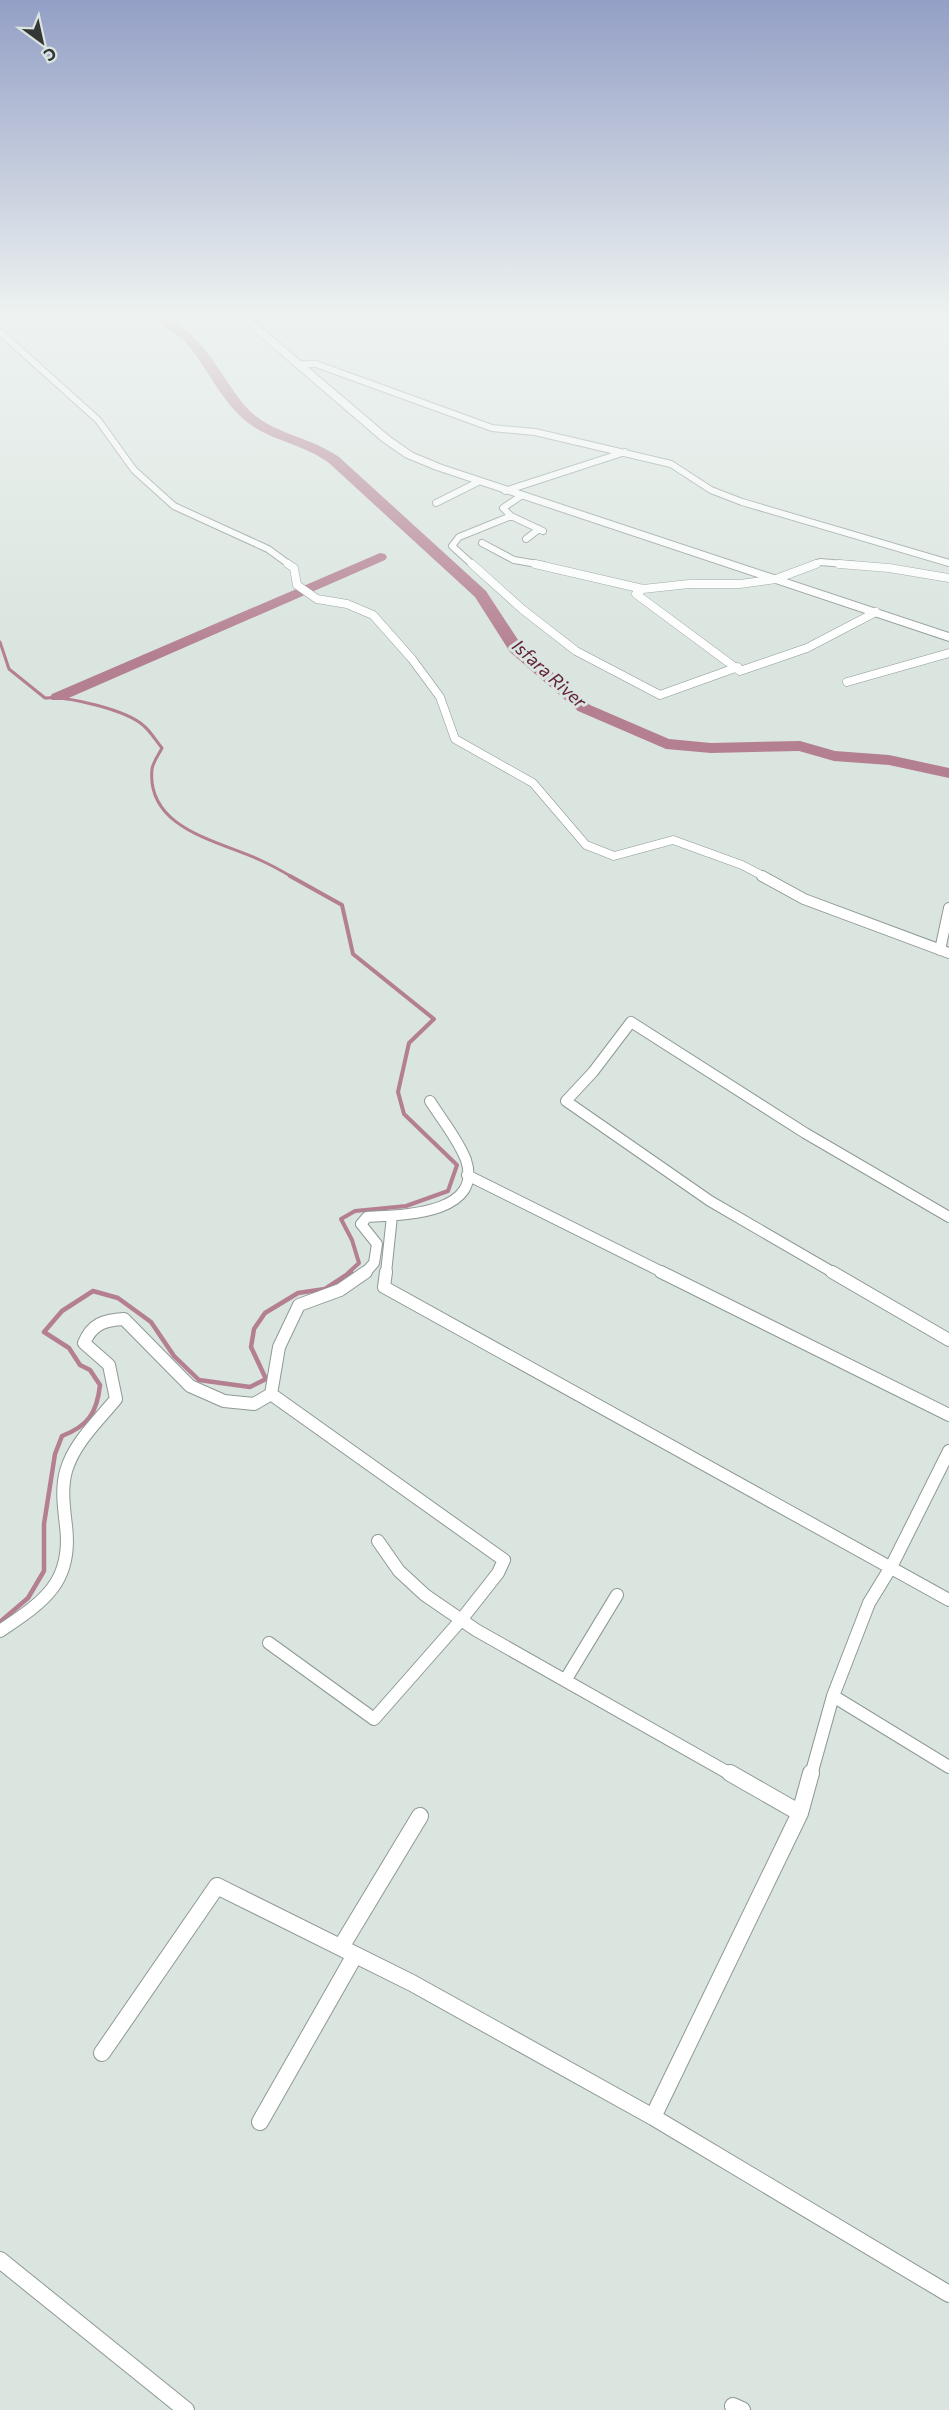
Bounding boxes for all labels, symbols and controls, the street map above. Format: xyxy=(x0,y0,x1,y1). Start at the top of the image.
north arrow xyxy=(12,12,72,72)
text: С xyxy=(41,44,60,66)
water label: Isfara River xyxy=(508,634,592,713)

